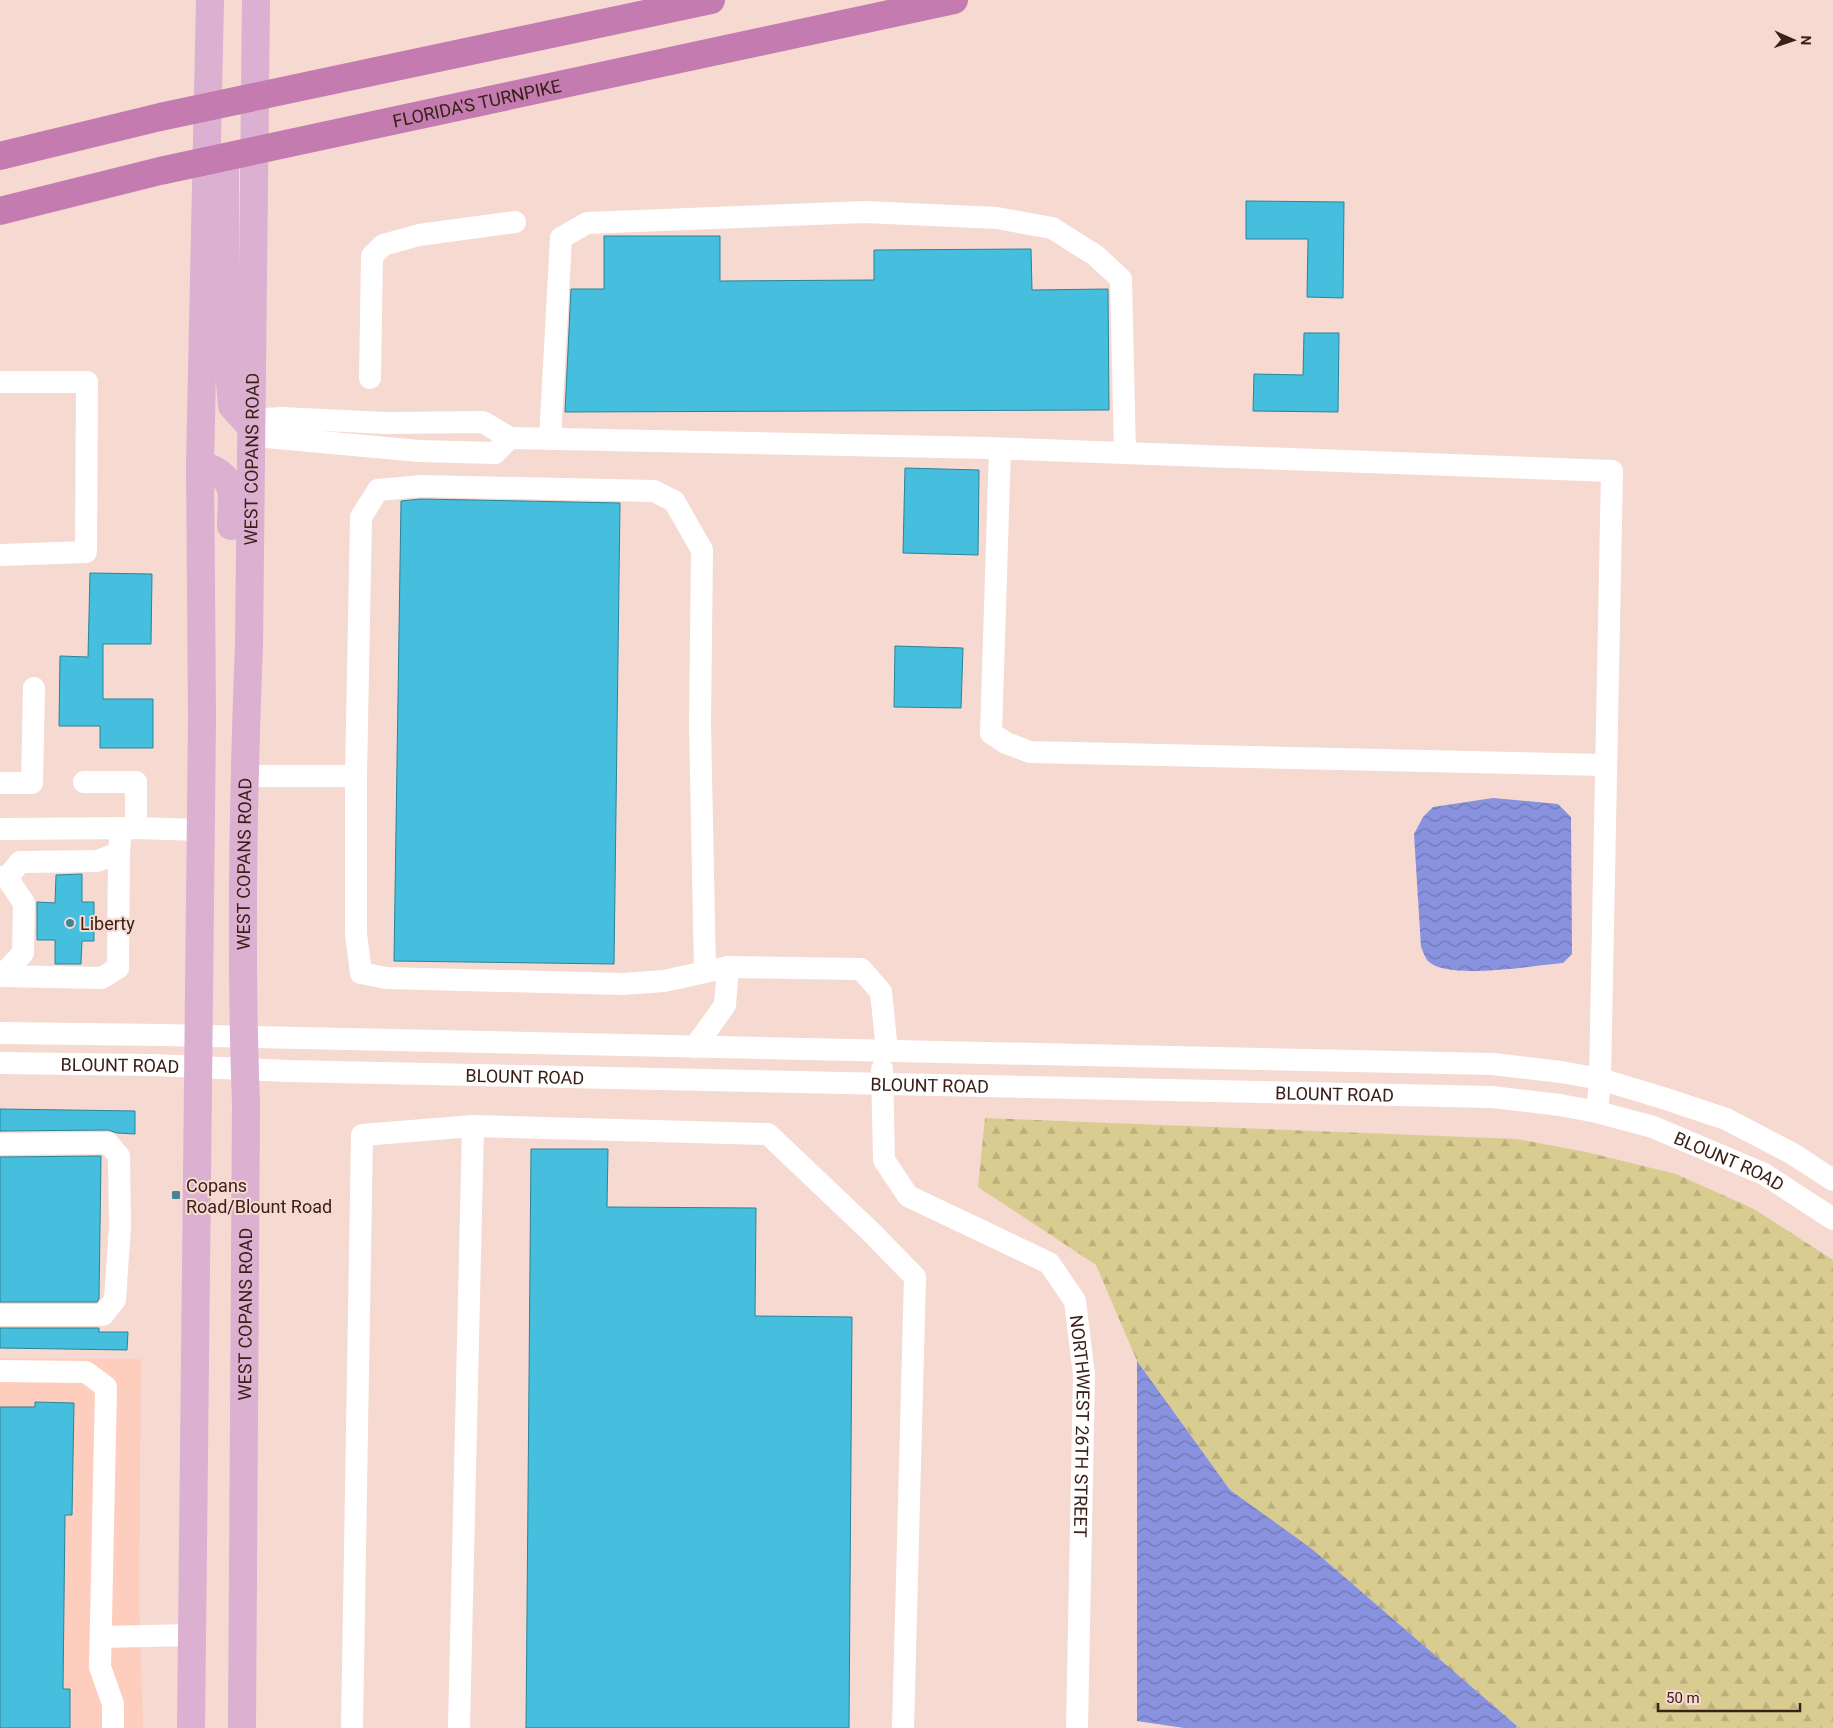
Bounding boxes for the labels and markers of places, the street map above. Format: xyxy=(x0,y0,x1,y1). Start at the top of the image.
place label: Liberty xyxy=(80,913,135,934)
marker: Liberty xyxy=(64,917,76,929)
place label: Copans Road/Blount Road xyxy=(186,1175,332,1217)
marker: Copans Road/Blount Road xyxy=(170,1189,182,1201)

